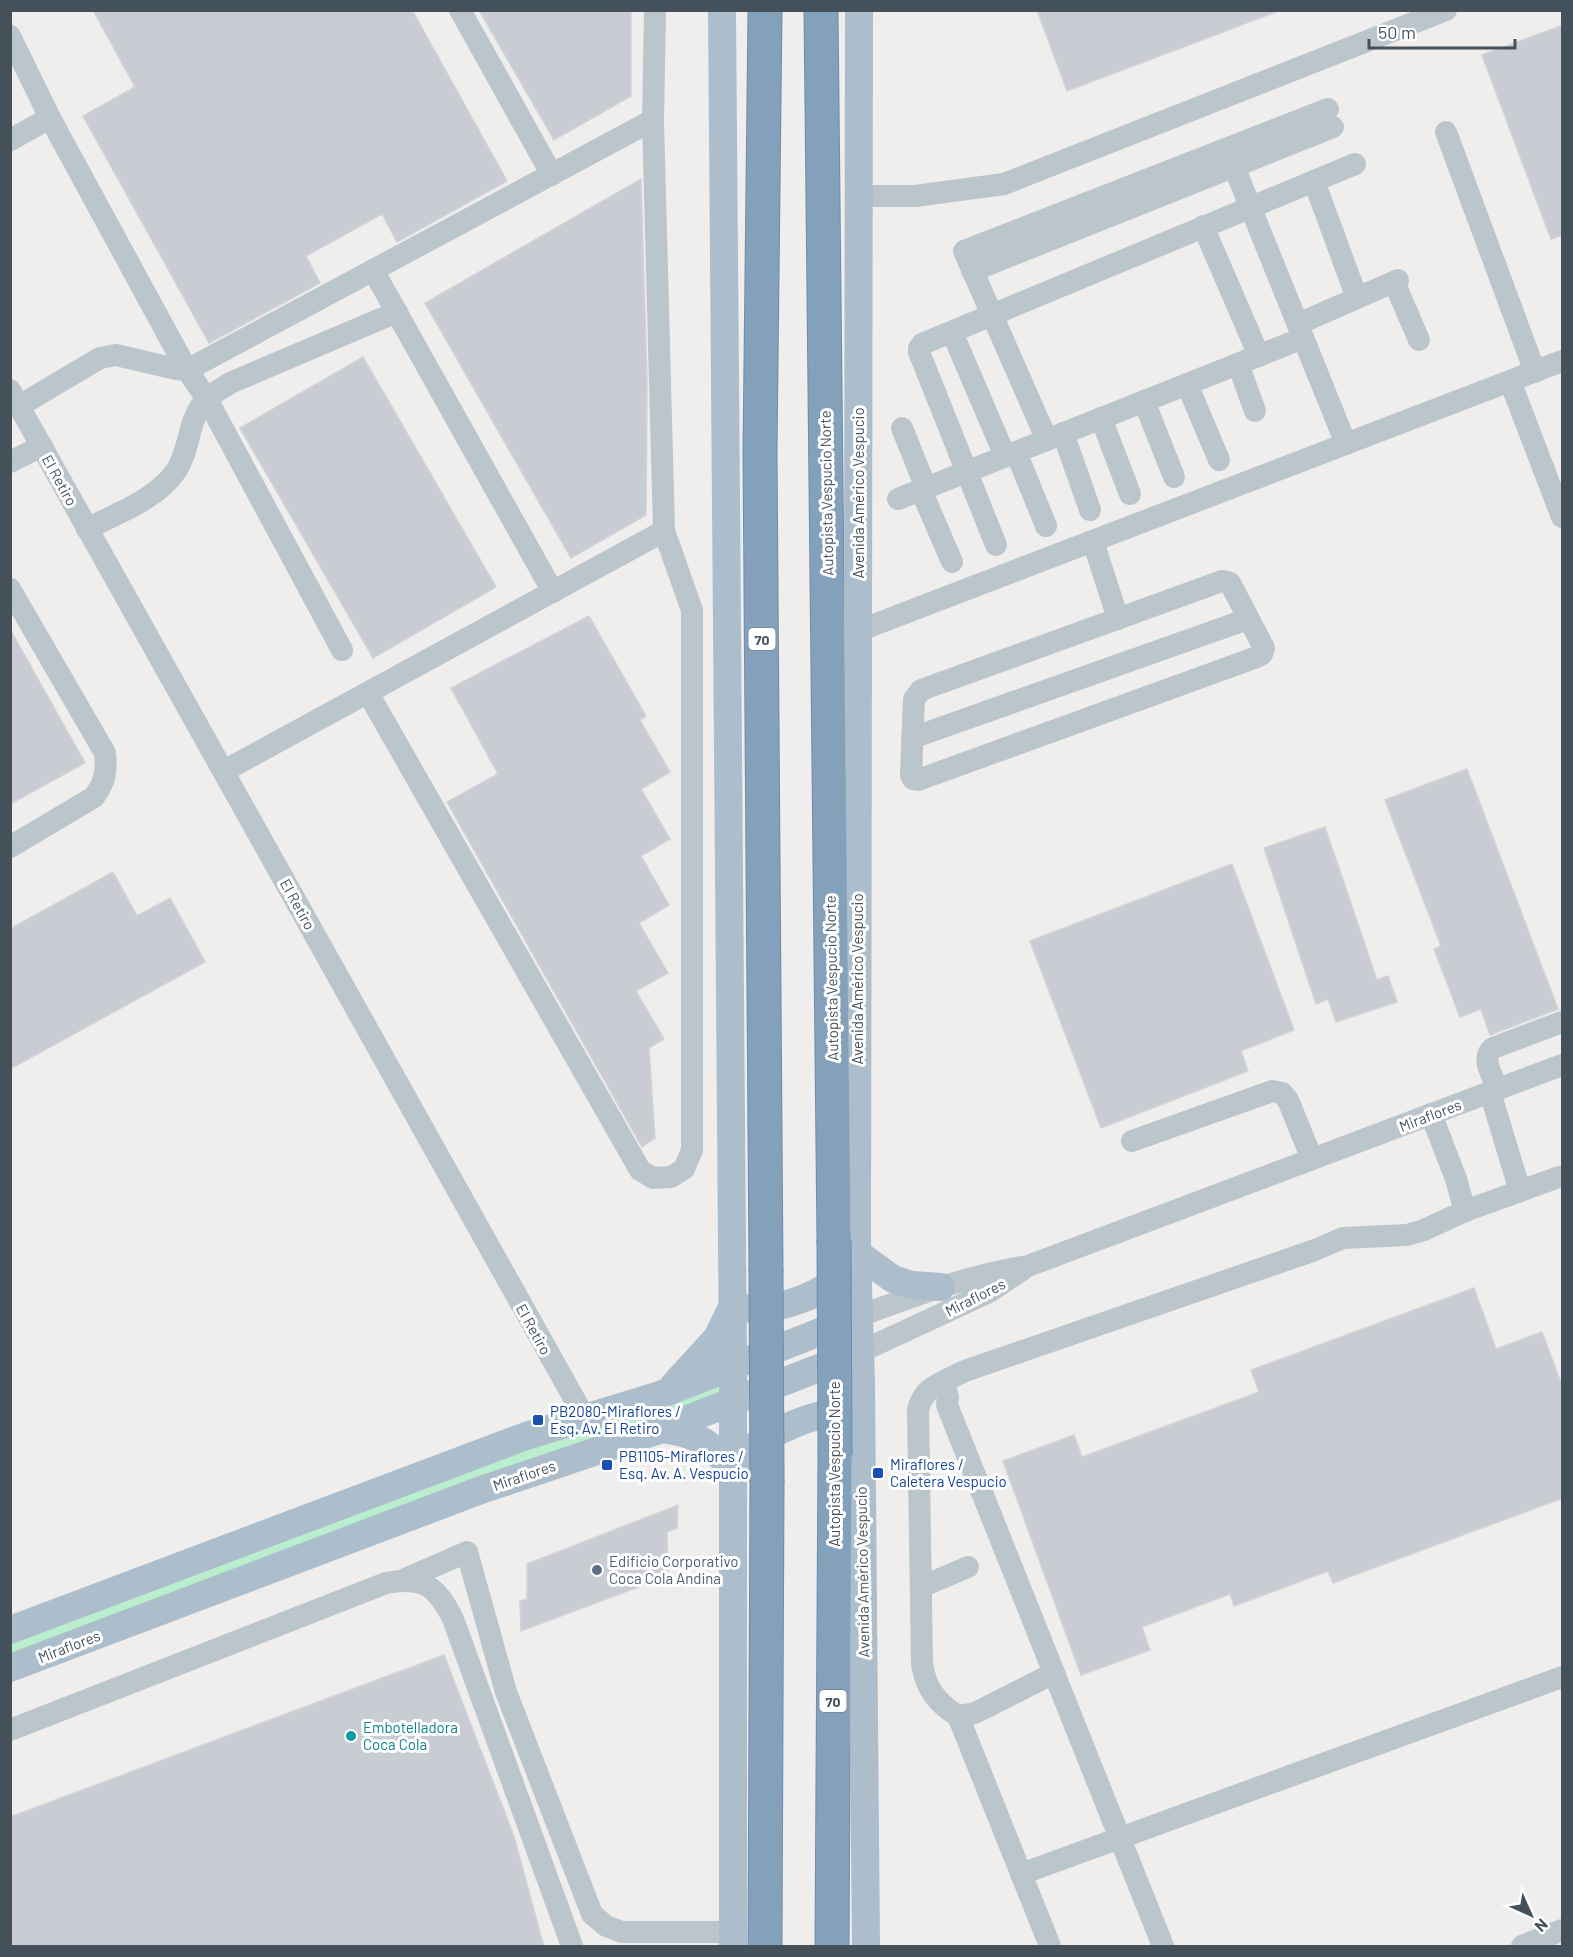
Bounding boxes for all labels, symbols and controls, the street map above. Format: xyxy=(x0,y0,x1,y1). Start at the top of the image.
scale bar xyxy=(1369,12,1514,50)
text: 50 m xyxy=(1378,21,1416,43)
street label: Avenida Américo Vespucio xyxy=(849,407,867,579)
street label: Autopista Vespucio Norte xyxy=(816,410,836,576)
street label: El Retiro xyxy=(39,451,81,509)
road number: 70 xyxy=(748,628,776,650)
street label: El Retiro xyxy=(277,875,319,933)
street label: Avenida Américo Vespucio xyxy=(848,893,866,1065)
street label: Autopista Vespucio Norte xyxy=(821,895,841,1061)
street label: Miraflores xyxy=(1396,1095,1464,1135)
street label: Miraflores xyxy=(942,1274,1008,1320)
street label: El Retiro xyxy=(513,1300,555,1358)
street label: Autopista Vespucio Norte xyxy=(825,1381,843,1547)
place label: PB2080-Miraflores / Esq. Av. El Retiro xyxy=(550,1402,681,1437)
marker: PB2080-Miraflores / Esq. Av. El Retiro xyxy=(531,1413,545,1427)
place label: PB1105-Miraflores / Esq. Av. A. Vespucio xyxy=(619,1447,749,1482)
place label: Miraflores / Caletera Vespucio xyxy=(890,1455,1007,1490)
street label: Miraflores xyxy=(490,1456,558,1494)
marker: PB1105-Miraflores / Esq. Av. A. Vespucio xyxy=(600,1458,614,1472)
marker: Miraflores / Caletera Vespucio xyxy=(871,1466,885,1480)
street label: Avenida Américo Vespucio xyxy=(852,1486,872,1658)
place label: Edificio Corporativo Coca Cola Andina xyxy=(609,1552,739,1587)
marker: Edificio Corporativo Coca Cola Andina xyxy=(590,1563,604,1577)
street label: Miraflores xyxy=(35,1626,103,1666)
road number: 70 xyxy=(820,1690,846,1712)
place label: Embotelladora Coca Cola xyxy=(363,1718,458,1753)
marker: Embotelladora Coca Cola xyxy=(344,1729,358,1743)
north arrow xyxy=(1501,1885,1561,1945)
text: N xyxy=(1531,1915,1552,1936)

